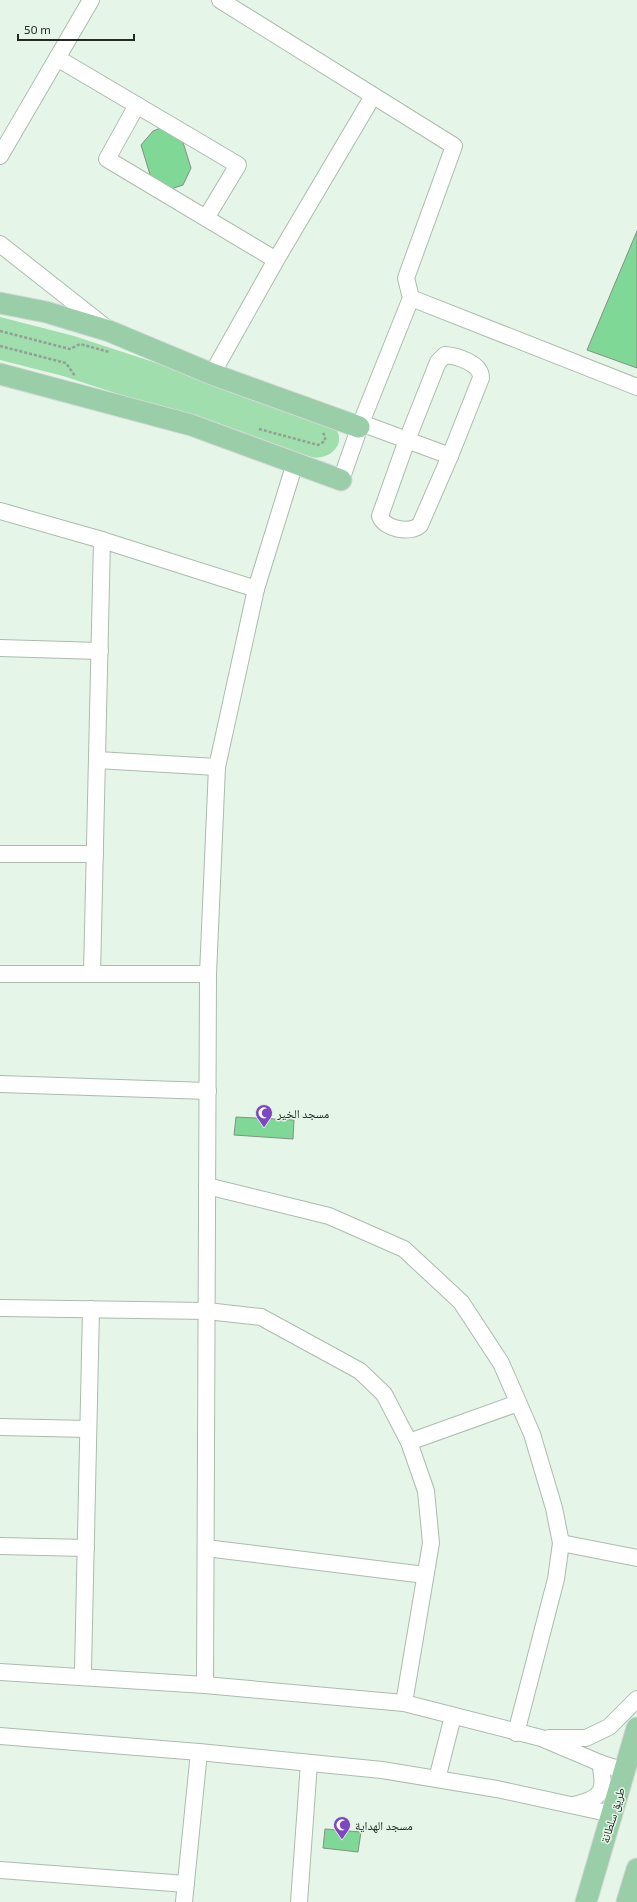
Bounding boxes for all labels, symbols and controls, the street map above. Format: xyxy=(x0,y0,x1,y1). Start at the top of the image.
scale bar xyxy=(18,16,134,42)
text: 50 m xyxy=(24,22,51,36)
mosque icon: مسجد الخير xyxy=(254,1103,274,1128)
place label: مسجد الخير xyxy=(276,1106,329,1121)
street label: طريق سلطانة xyxy=(597,1785,628,1845)
mosque icon: مسجد الهداية xyxy=(332,1815,352,1840)
place label: مسجد الهداية xyxy=(355,1818,413,1833)

